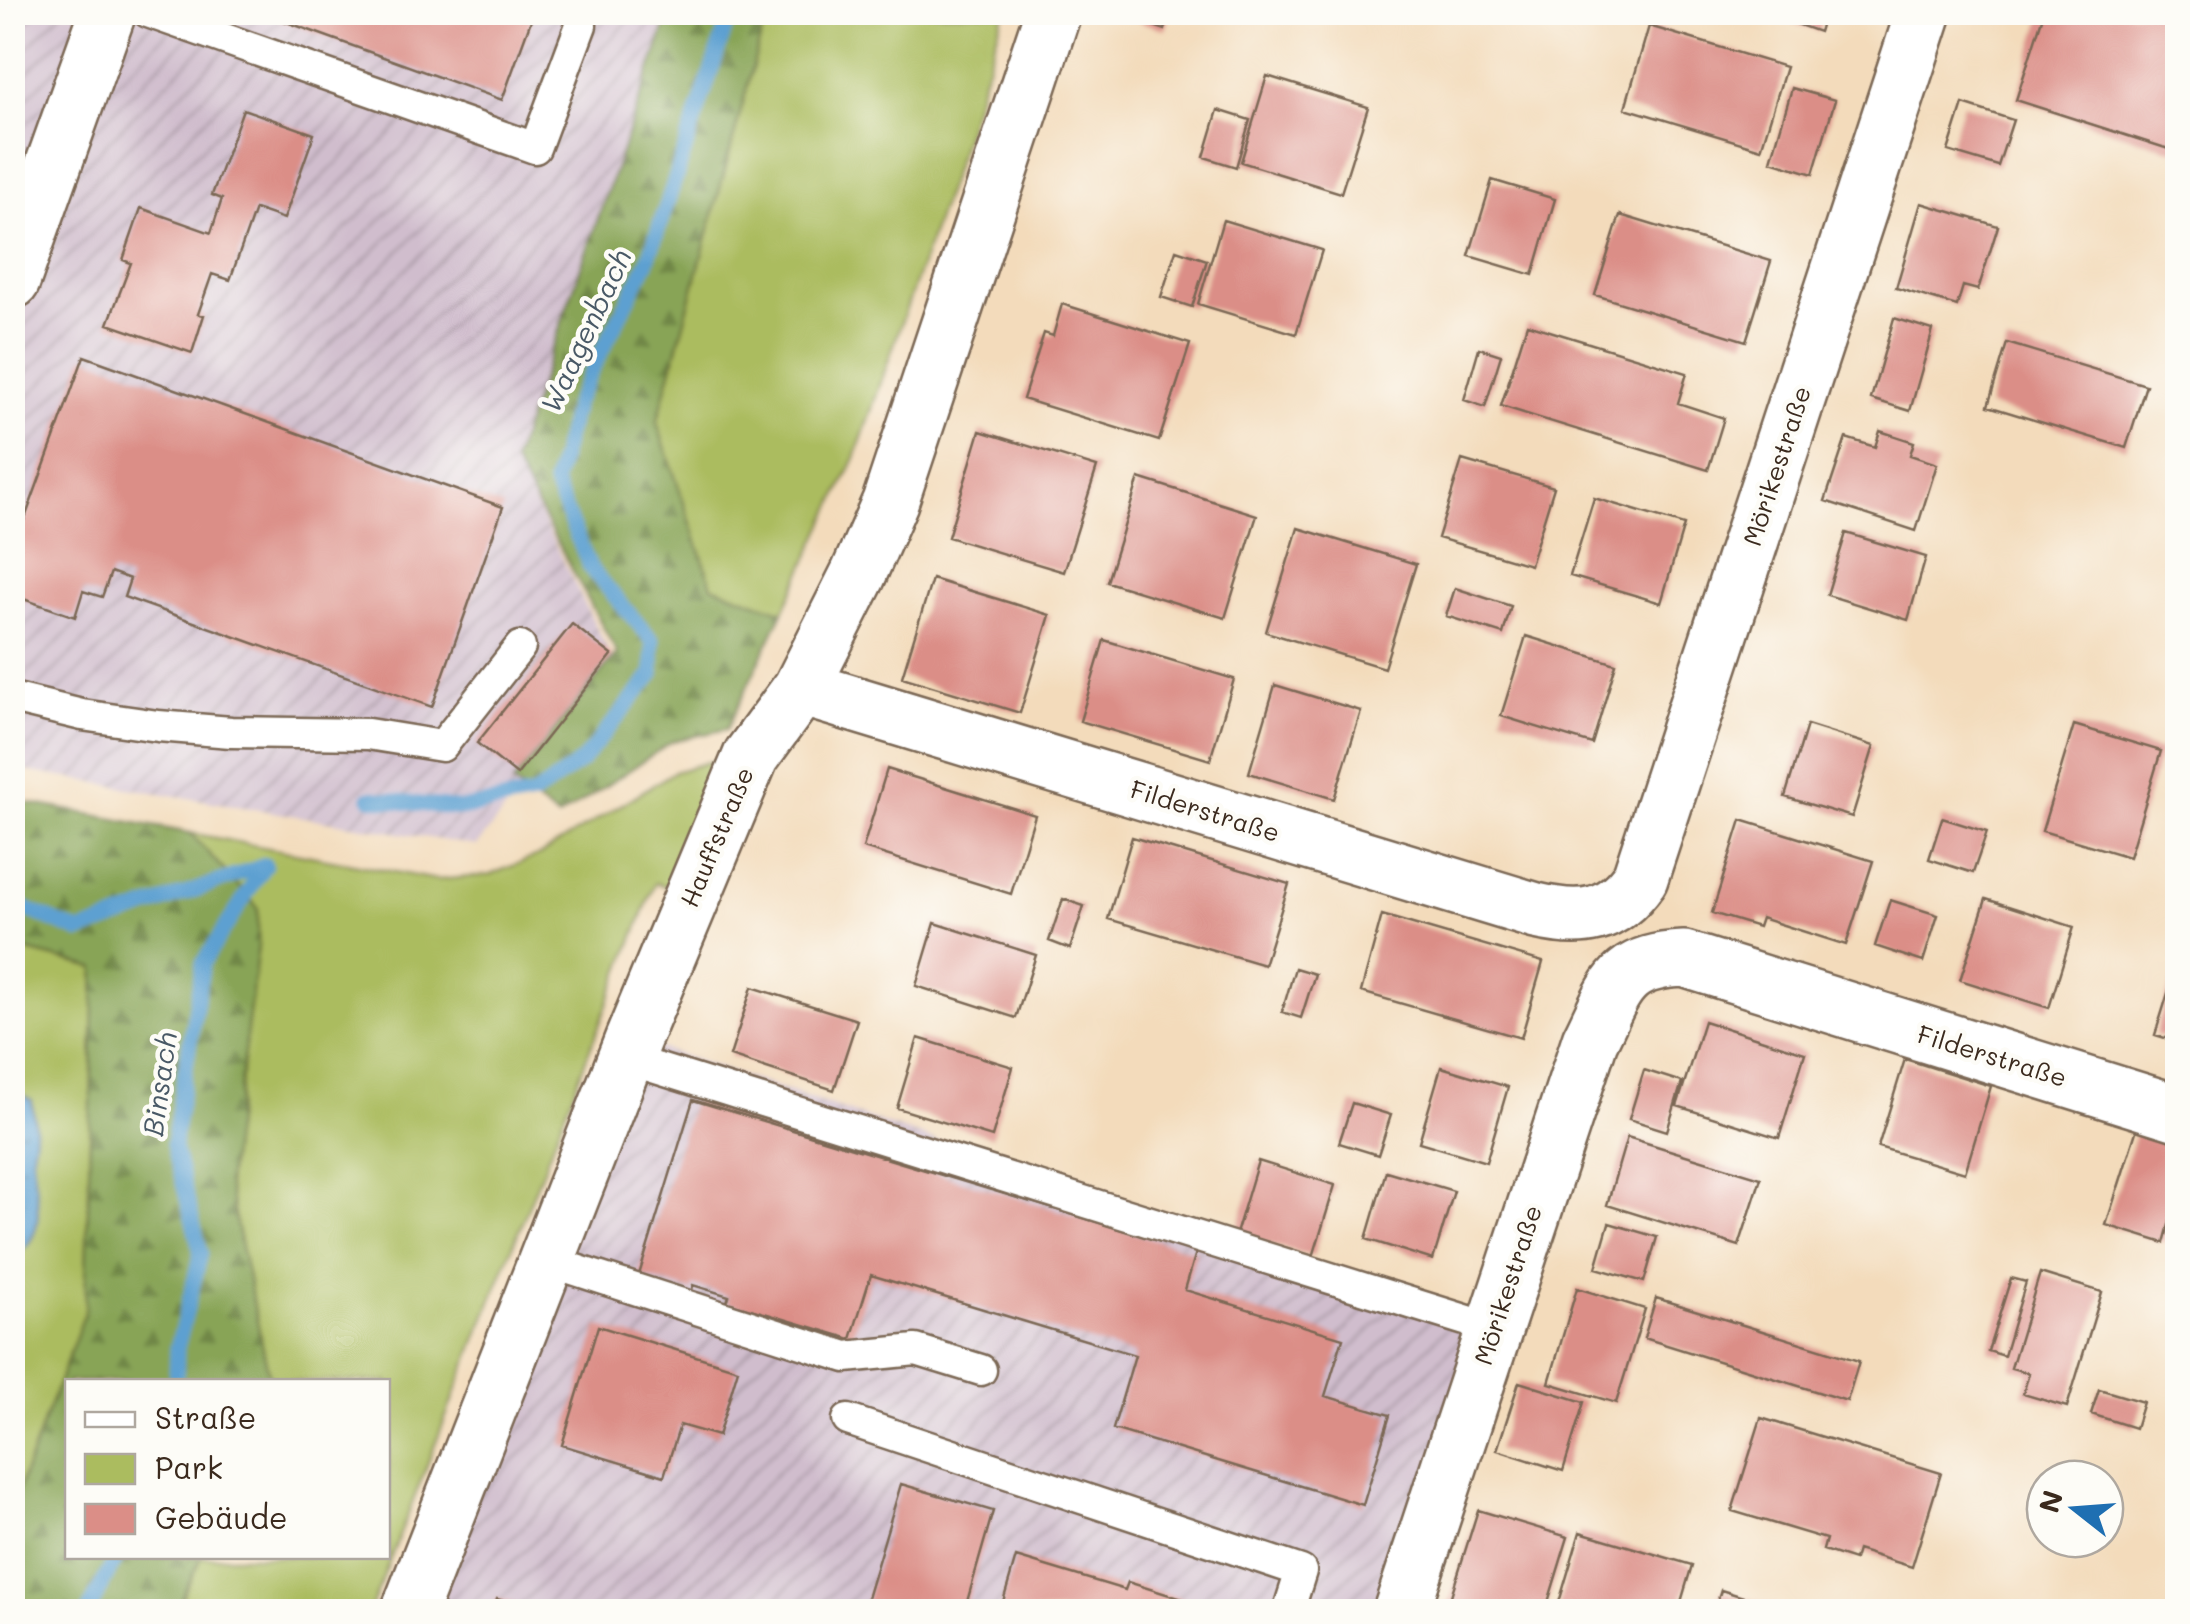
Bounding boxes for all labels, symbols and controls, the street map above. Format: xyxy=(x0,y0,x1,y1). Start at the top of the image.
water label: Waagenbach xyxy=(532,243,639,418)
street label: Mörikestraße xyxy=(1735,382,1817,550)
street label: Hauffstraße xyxy=(672,762,760,912)
street label: Filderstraße xyxy=(1127,772,1284,848)
street label: Filderstraße xyxy=(1914,1017,2071,1093)
water label: Binsach xyxy=(134,1029,184,1138)
street label: Mörikestraße xyxy=(1466,1201,1548,1369)
legend xyxy=(65,1379,390,1559)
text: Straße xyxy=(155,1397,256,1437)
text: Park xyxy=(155,1447,223,1487)
north arrow xyxy=(2025,1459,2125,1559)
text: N xyxy=(2030,1486,2070,1517)
text: Gebäude xyxy=(155,1497,288,1537)

